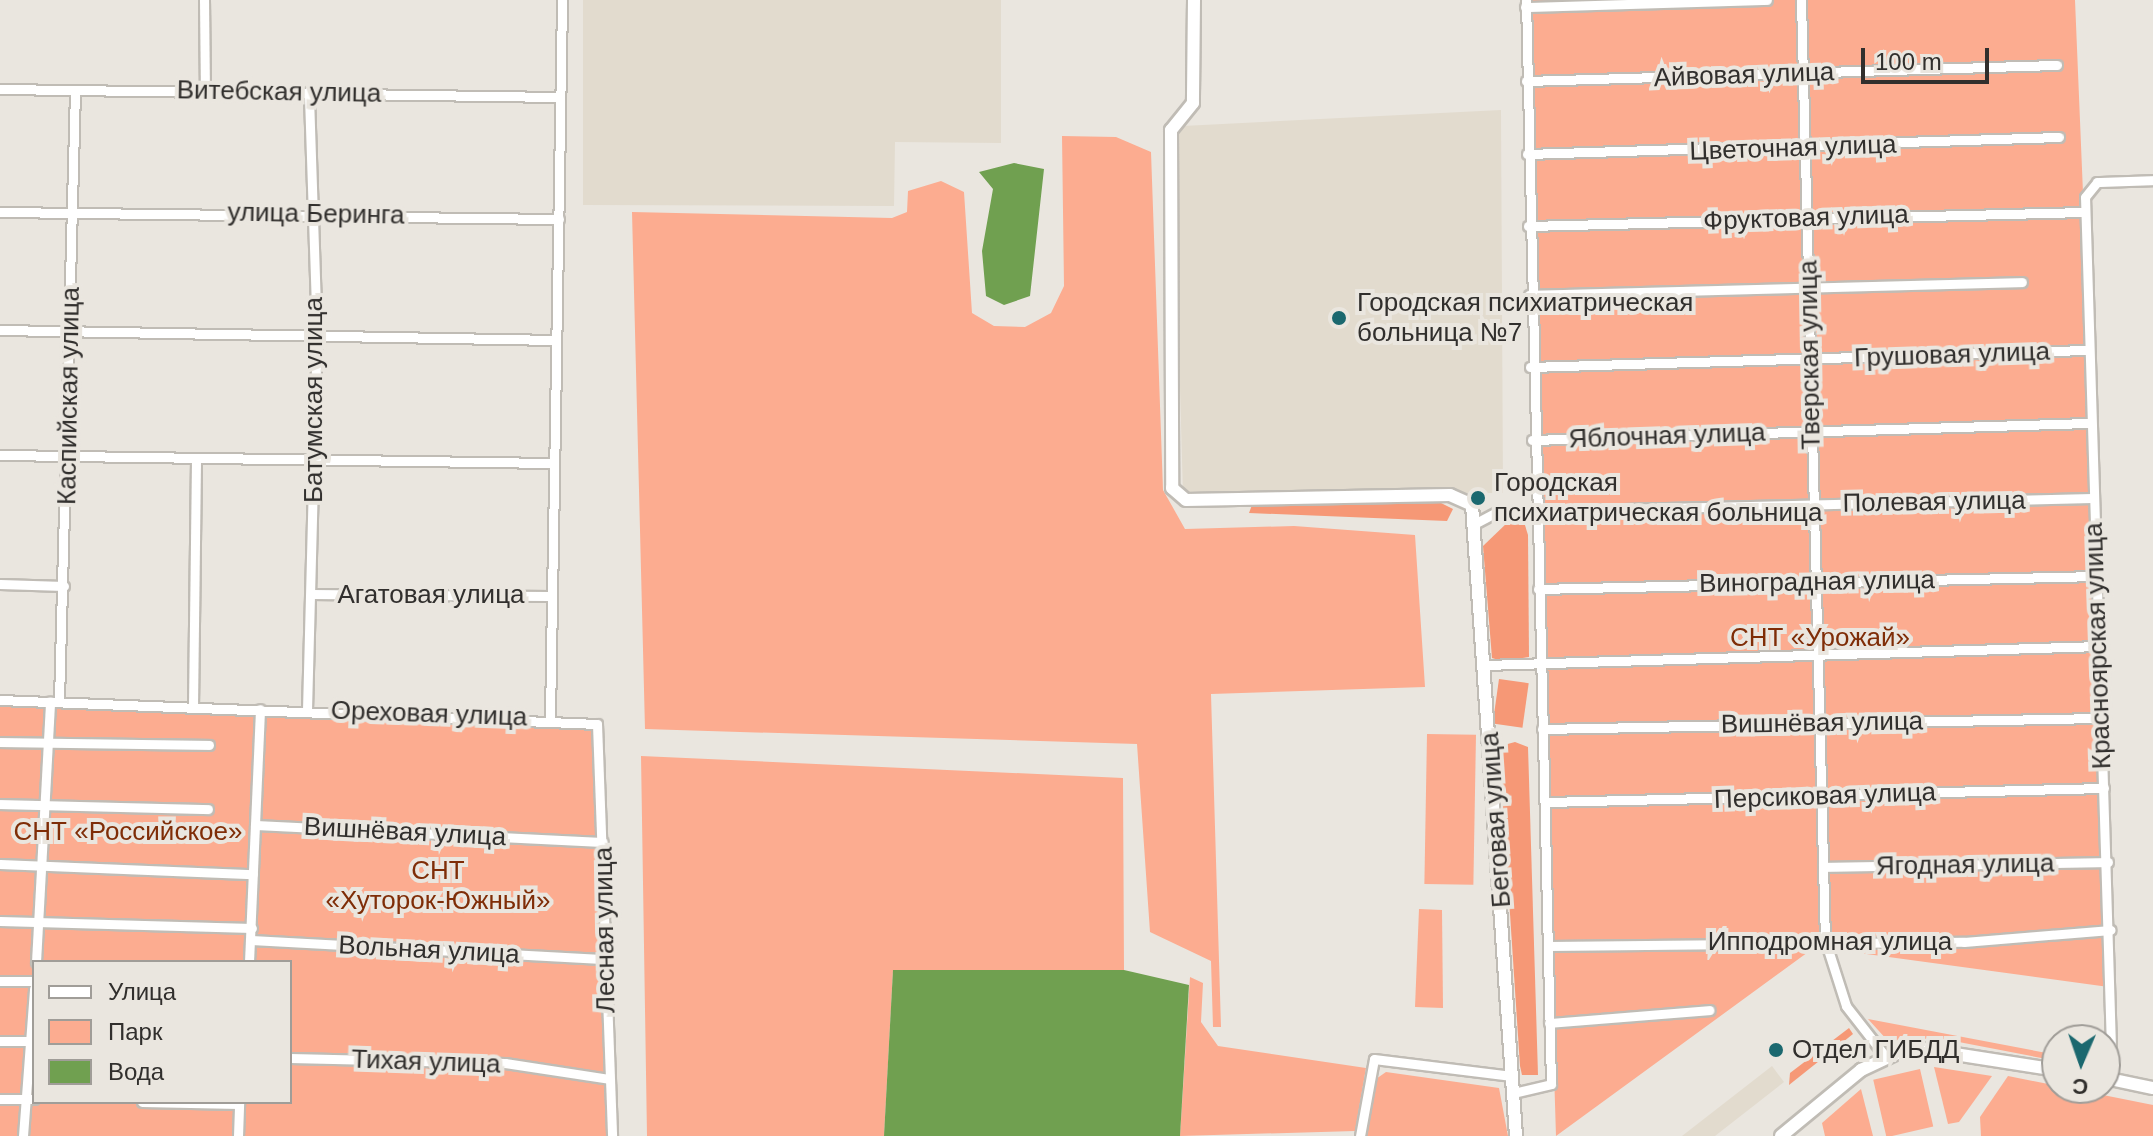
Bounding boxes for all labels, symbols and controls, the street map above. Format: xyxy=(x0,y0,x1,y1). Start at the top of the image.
scale bar xyxy=(1865,32,1993,82)
text: 100 m xyxy=(1875,48,1942,75)
street label: Айвовая улица xyxy=(1653,56,1835,94)
street label: Витебская улица xyxy=(177,75,381,109)
street label: Цветочная улица xyxy=(1689,129,1897,167)
street label: улица Беринга xyxy=(227,197,405,231)
street label: Фруктовая улица xyxy=(1703,199,1909,237)
street label: Тверская улица xyxy=(1793,260,1827,450)
street label: Каспийская улица xyxy=(52,287,86,505)
place label: Городская психиатрическая больница №7 xyxy=(1357,287,1693,348)
street label: Батумская улица xyxy=(298,297,330,503)
marker: Городская психиатрическая больница №7 xyxy=(1328,307,1350,329)
street label: Грушовая улица xyxy=(1854,336,2050,374)
street label: Яблочная улица xyxy=(1568,417,1766,455)
place label: Городская психиатрическая больница xyxy=(1494,467,1822,528)
street label: Полевая улица xyxy=(1842,485,2026,519)
marker: Городская психиатрическая больница xyxy=(1469,489,1487,507)
street label: Красноярская улица xyxy=(2078,522,2118,770)
street label: Виноградная улица xyxy=(1699,564,1935,600)
street label: Агатовая улица xyxy=(338,579,524,611)
park label: СНТ «Урожай» xyxy=(1730,622,1910,654)
street label: Ореховая улица xyxy=(330,695,528,733)
street label: Вишнёвая улица xyxy=(1721,706,1923,740)
street label: Беговая улица xyxy=(1474,731,1518,909)
street label: Персиковая улица xyxy=(1714,777,1936,815)
street label: Вишнёвая улица xyxy=(303,811,507,853)
park label: СНТ «Российское» xyxy=(14,816,242,848)
street label: Лесная улица xyxy=(588,847,622,1013)
street label: Ягодная улица xyxy=(1876,848,2054,882)
park label: СНТ «Хуторок-Южный» xyxy=(326,855,550,916)
street label: Ипподромная улица xyxy=(1708,926,1952,958)
street label: Вольная улица xyxy=(338,930,520,970)
legend xyxy=(32,960,292,1104)
text: Улица xyxy=(108,978,176,1005)
text: Парк xyxy=(108,1018,162,1045)
north arrow xyxy=(2041,1024,2121,1104)
place label: Отдел ГИБДД xyxy=(1792,1034,1959,1066)
marker: Отдел ГИБДД xyxy=(1767,1041,1785,1059)
street label: Тихая улица xyxy=(351,1044,501,1080)
text: Вода xyxy=(108,1058,164,1085)
text: С xyxy=(2072,1074,2089,1099)

